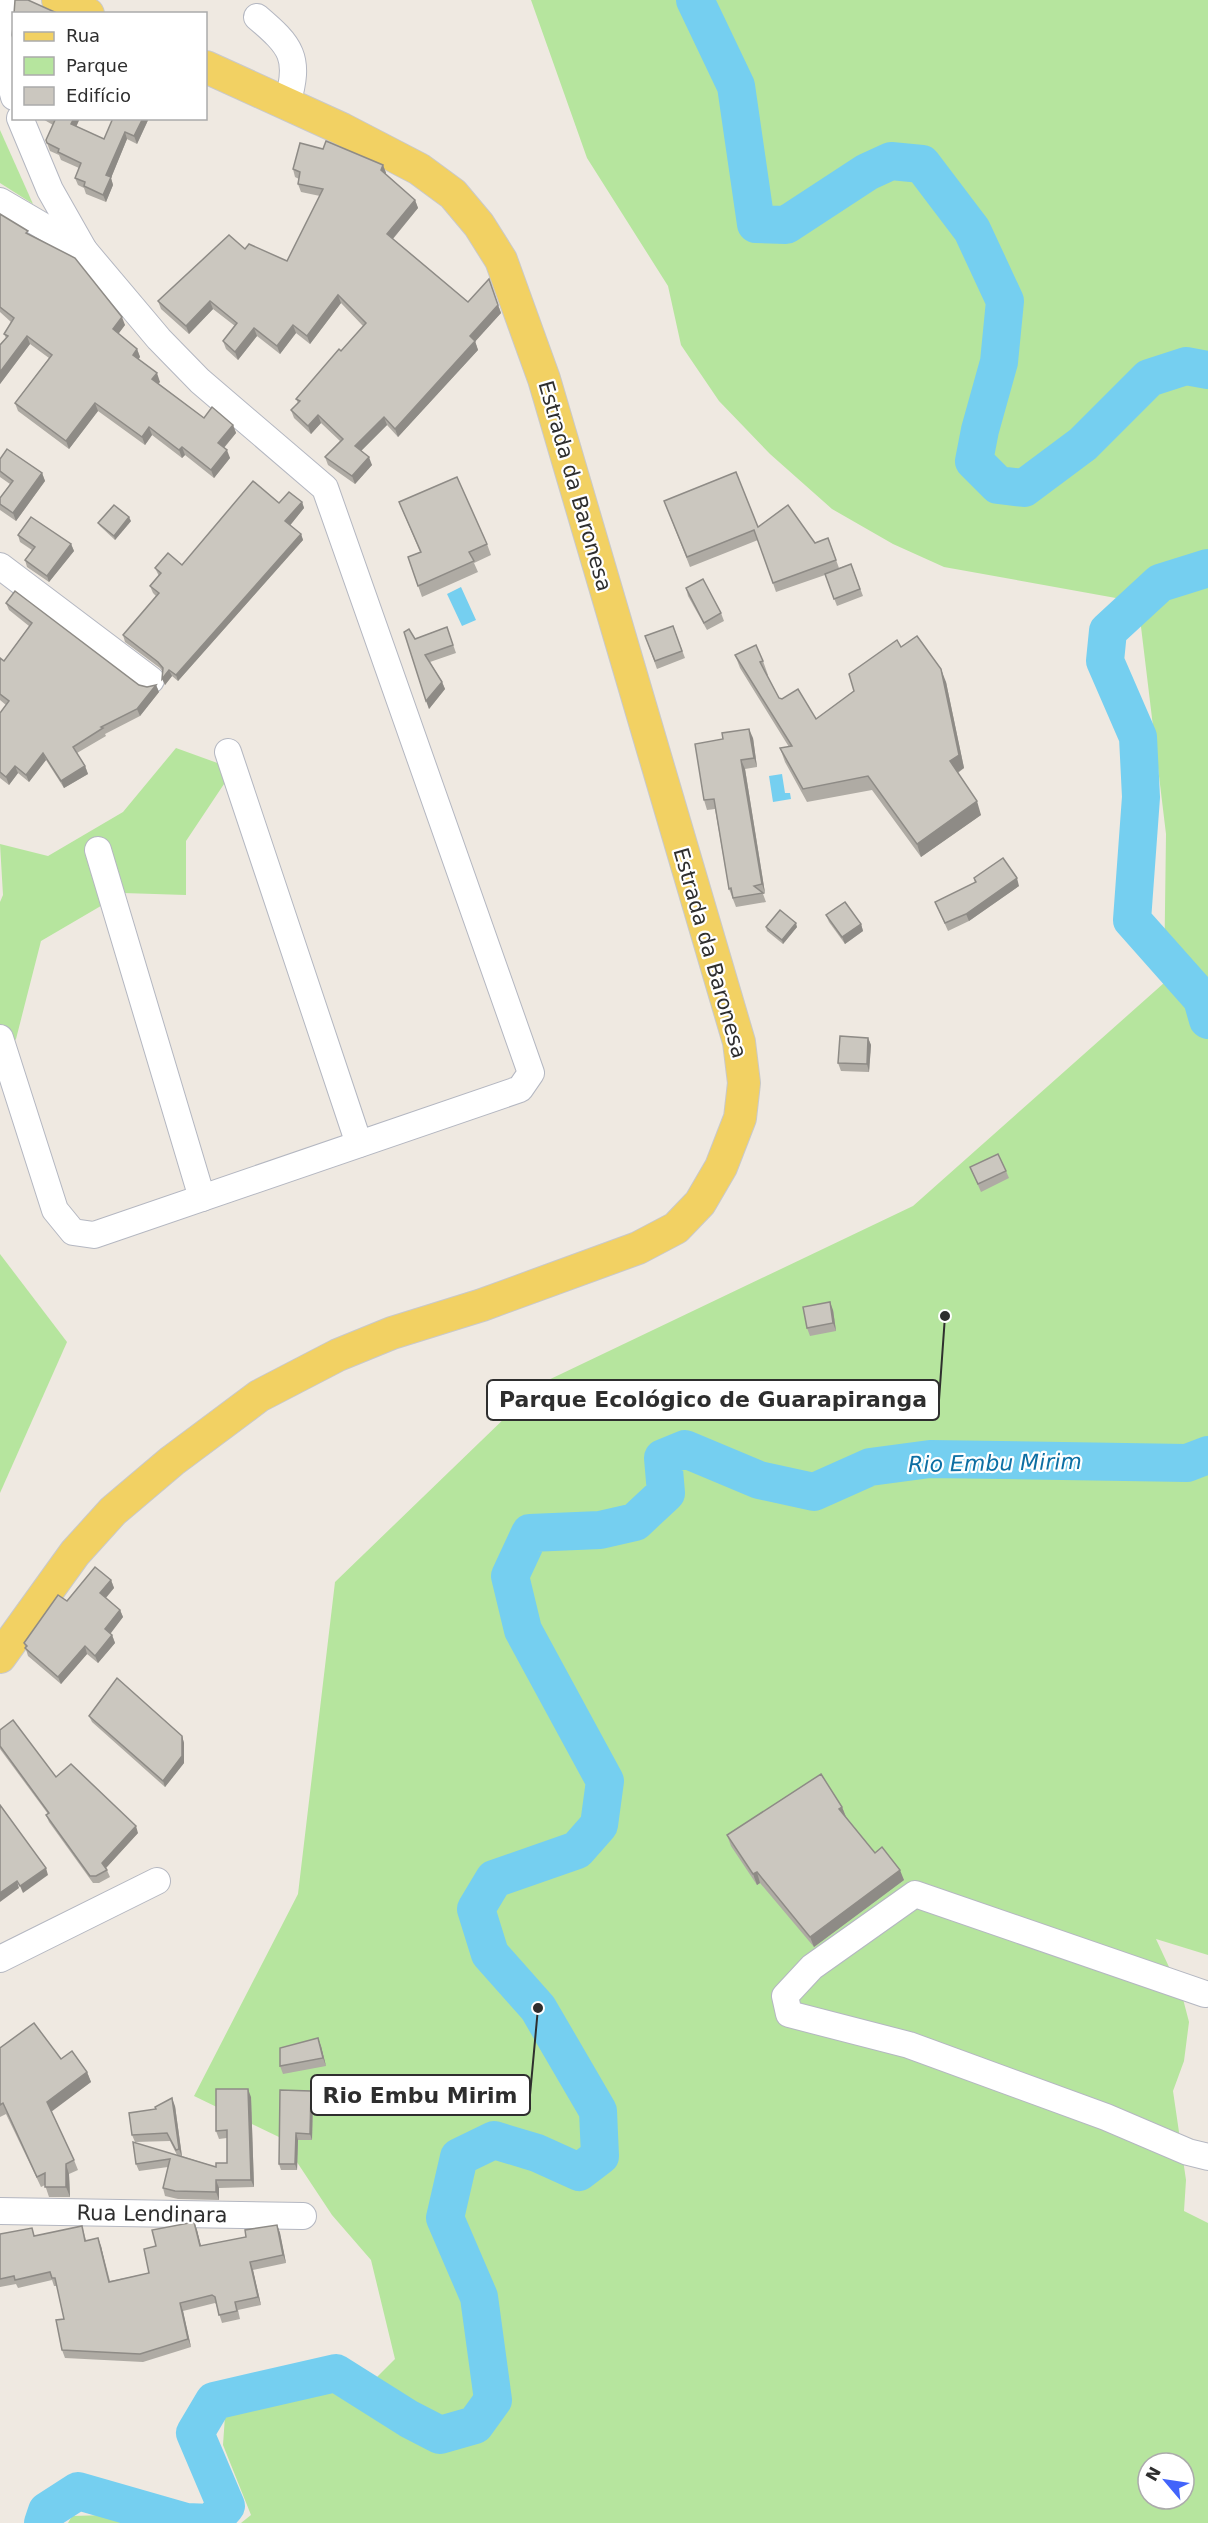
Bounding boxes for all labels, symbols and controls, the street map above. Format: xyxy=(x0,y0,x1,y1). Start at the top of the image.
legend xyxy=(12,12,207,120)
text: Rua xyxy=(66,25,100,46)
text: Parque xyxy=(66,55,128,76)
text: Edifício xyxy=(66,85,131,106)
street label: Estrada da Baronesa xyxy=(533,378,617,594)
street label: Estrada da Baronesa xyxy=(668,845,752,1061)
callout: Parque Ecológico de Guarapiranga xyxy=(487,1380,939,1420)
text: Parque Ecológico de Guarapiranga xyxy=(499,1387,927,1412)
water label: Rio Embu Mirim xyxy=(908,1449,1082,1477)
callout: Rio Embu Mirim xyxy=(311,2075,530,2115)
text: Rio Embu Mirim xyxy=(322,2083,518,2108)
street label: Rua Lendinara xyxy=(76,2201,228,2227)
north arrow xyxy=(1136,2451,1196,2511)
text: N xyxy=(1142,2464,1165,2484)

